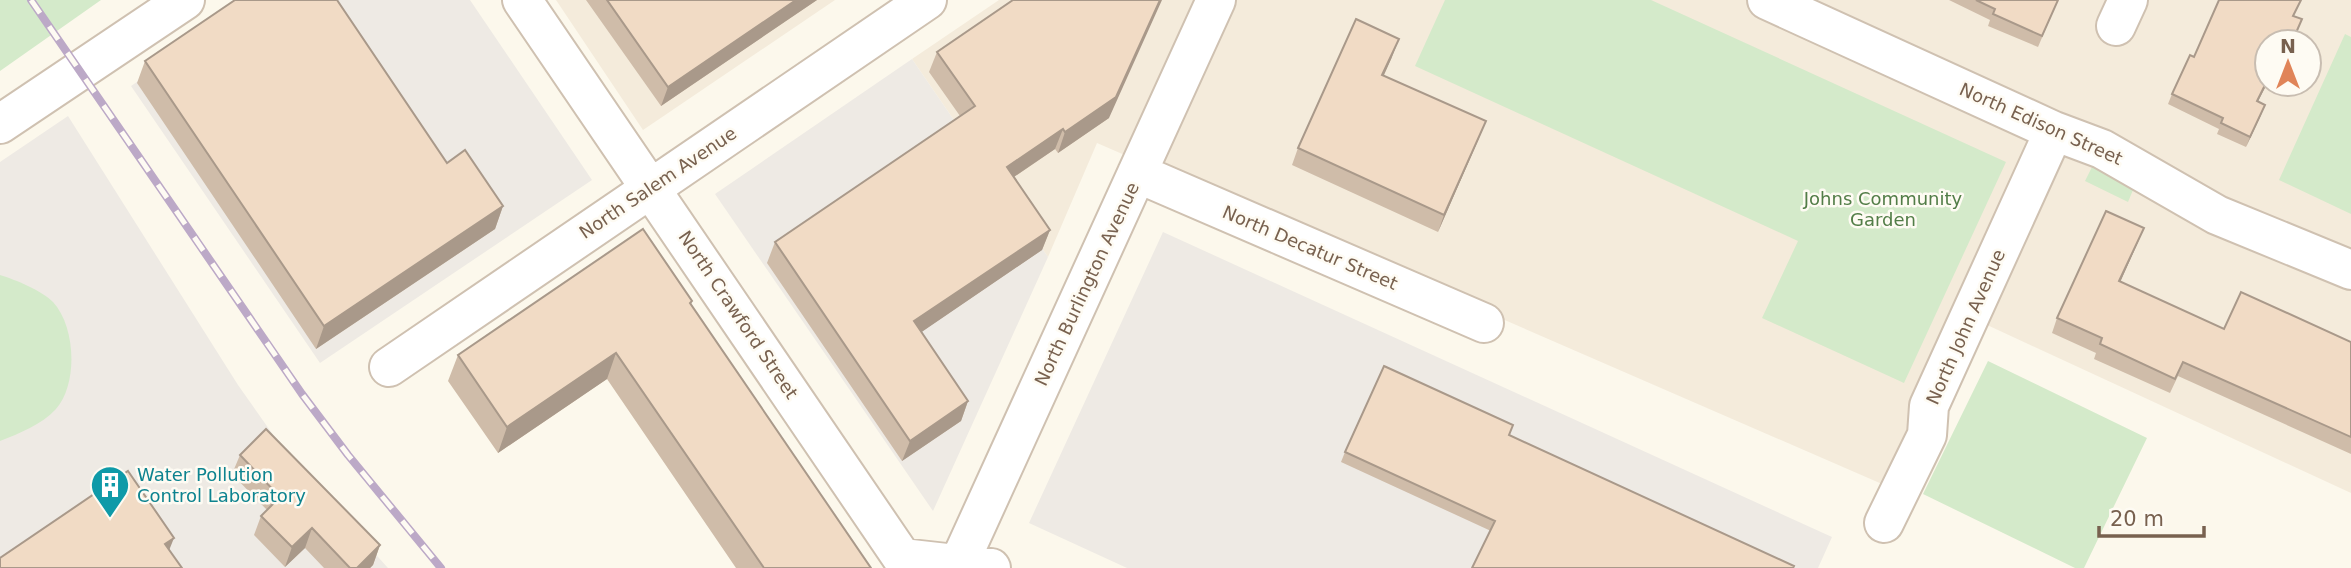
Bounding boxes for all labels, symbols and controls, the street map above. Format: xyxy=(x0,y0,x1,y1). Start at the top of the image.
north arrow xyxy=(2253,28,2323,98)
text: N xyxy=(2280,35,2296,57)
street label: North Edison Street xyxy=(1956,78,2126,169)
street label: North Salem Avenue xyxy=(575,122,740,243)
street label: North Burlington Avenue xyxy=(1030,179,1143,389)
park label: Johns Community Garden xyxy=(1803,188,1963,230)
street label: North Decatur Street xyxy=(1219,201,1401,294)
street label: North Crawford Street xyxy=(674,227,802,403)
street label: North John Avenue xyxy=(1922,246,2009,408)
building icon: Water Pollution Control Laboratory xyxy=(89,464,131,519)
place label: Water Pollution Control Laboratory xyxy=(137,464,306,506)
scale bar xyxy=(2099,494,2204,538)
text: 20 m xyxy=(2110,507,2164,531)

